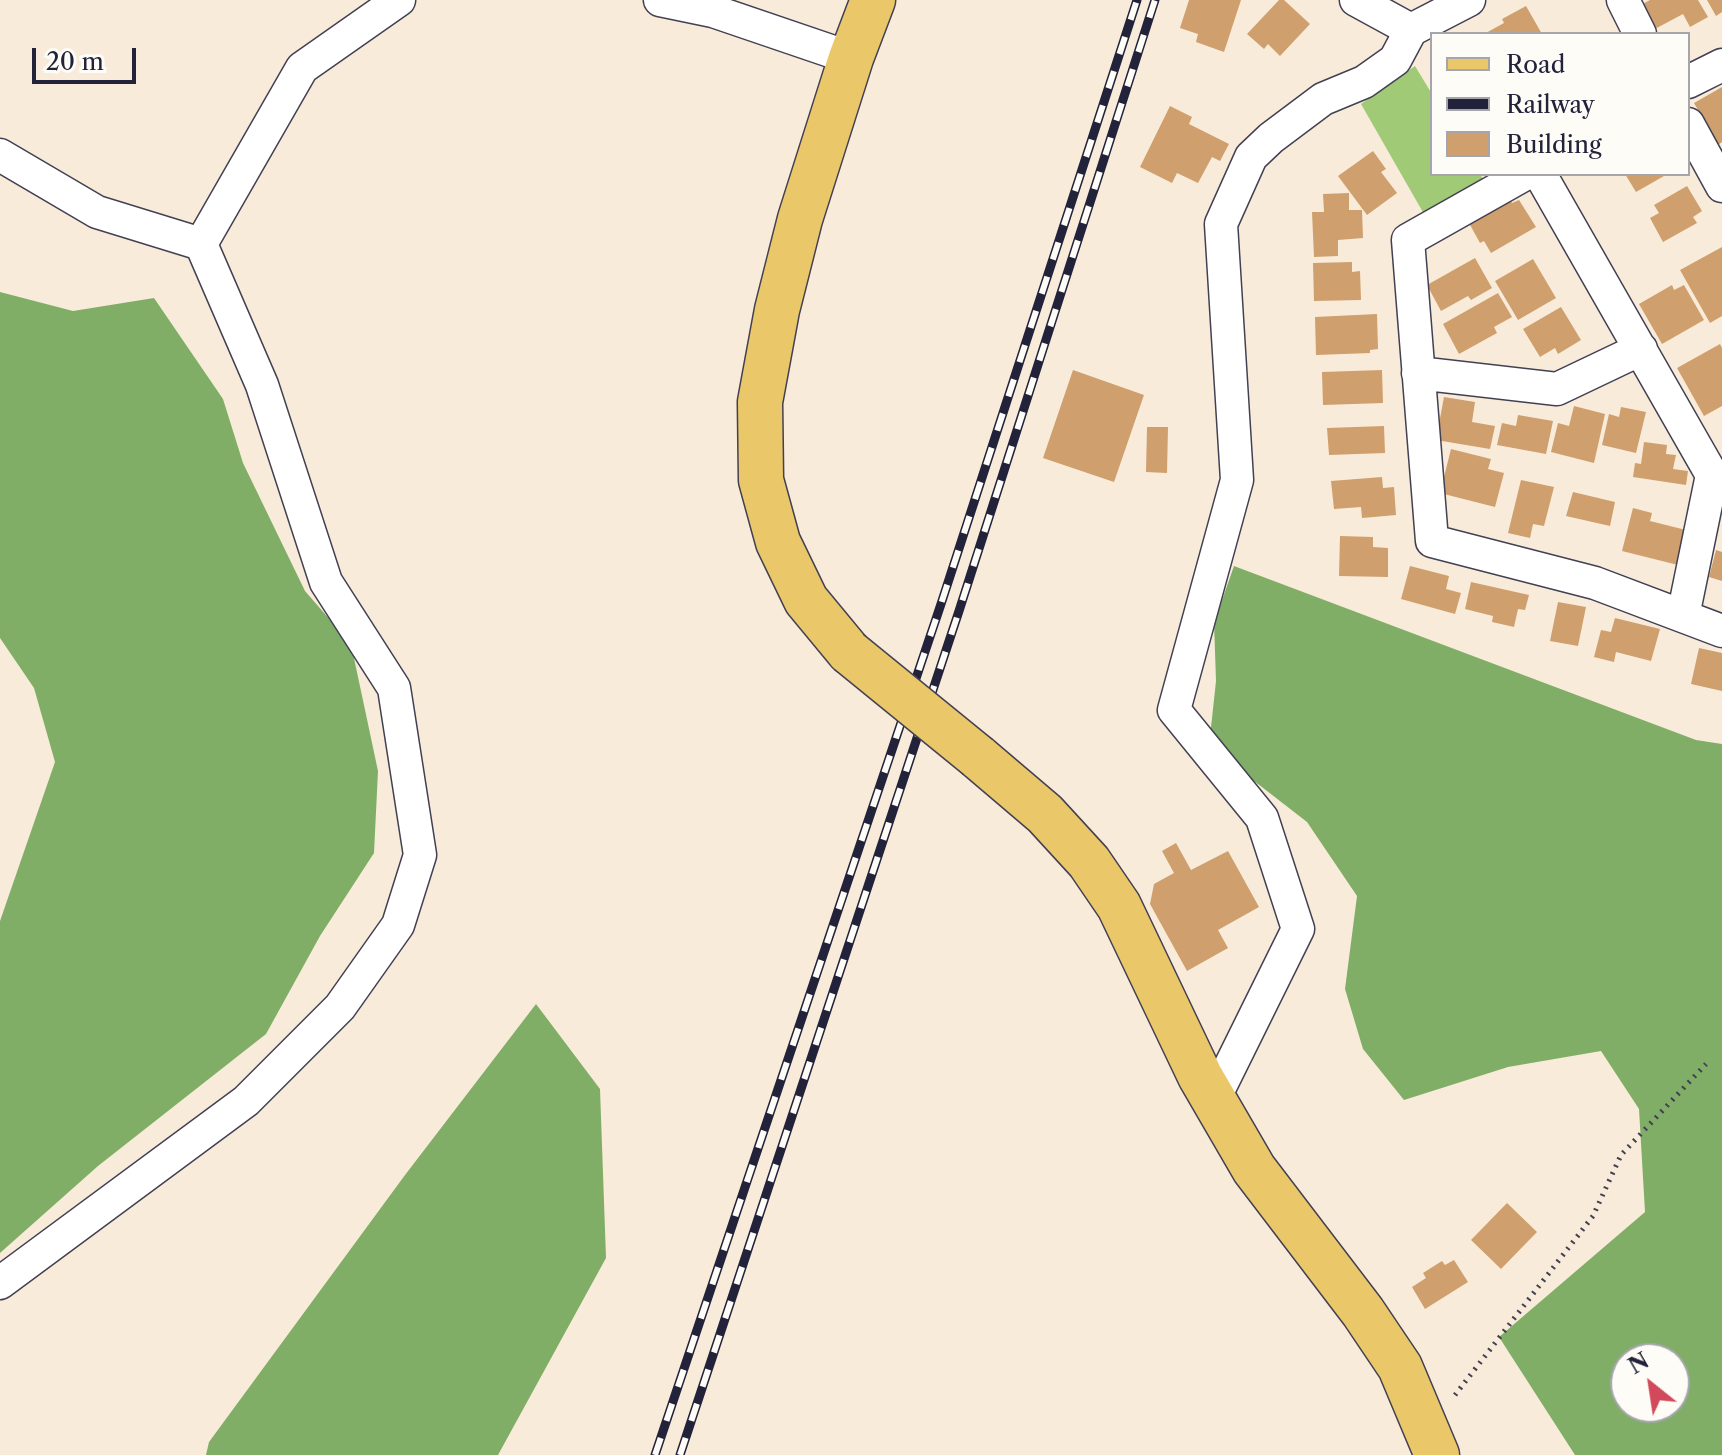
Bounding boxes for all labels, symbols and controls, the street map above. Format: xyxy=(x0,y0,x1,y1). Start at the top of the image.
scale bar xyxy=(36,32,140,82)
legend xyxy=(1430,32,1690,176)
text: 20 m xyxy=(46,47,104,76)
text: Road xyxy=(1506,50,1565,79)
text: Railway xyxy=(1506,90,1595,119)
text: Building xyxy=(1506,130,1602,159)
north arrow xyxy=(1610,1343,1690,1423)
text: N xyxy=(1624,1347,1654,1380)

